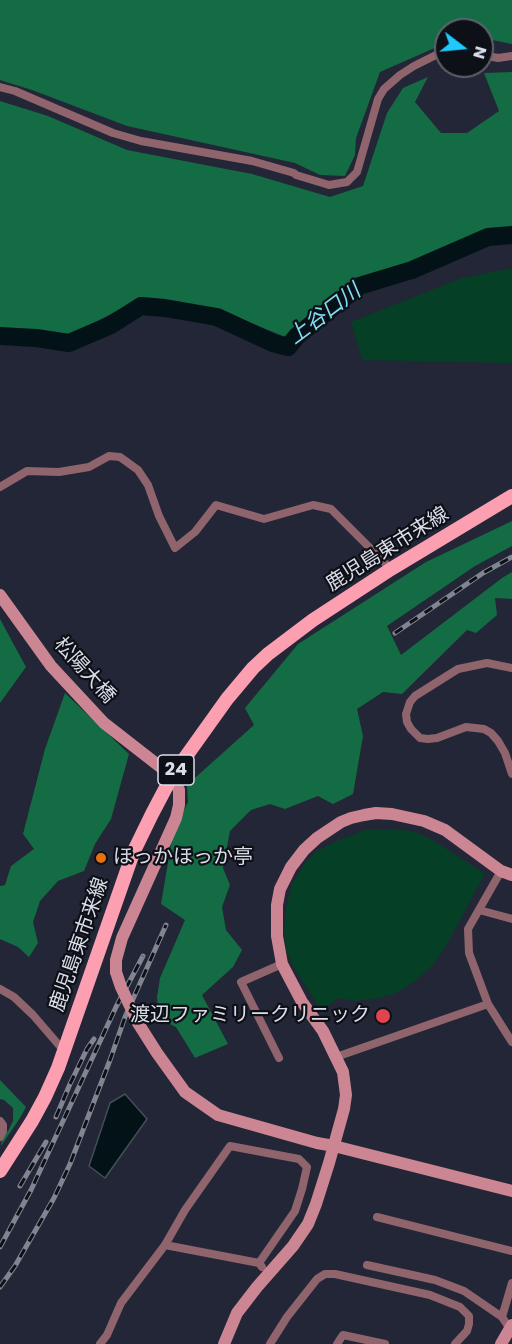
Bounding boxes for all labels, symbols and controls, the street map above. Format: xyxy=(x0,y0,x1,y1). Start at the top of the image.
north arrow xyxy=(434,18,494,78)
text: N xyxy=(467,44,493,62)
water label: 上谷口川 xyxy=(284,280,366,350)
street label: 鹿児島東市来線 xyxy=(322,503,454,597)
street label: 松陽大橋 xyxy=(48,633,120,709)
road number: 24 xyxy=(158,755,194,785)
place label: ほっかほっか亭 xyxy=(113,846,253,870)
marker: ほっかほっか亭 xyxy=(94,851,108,865)
street label: 鹿児島東市来線 xyxy=(46,875,114,1015)
place label: 渡辺ファミリークリニック xyxy=(130,1004,370,1028)
marker: 渡辺ファミリークリニック xyxy=(374,1007,392,1025)

